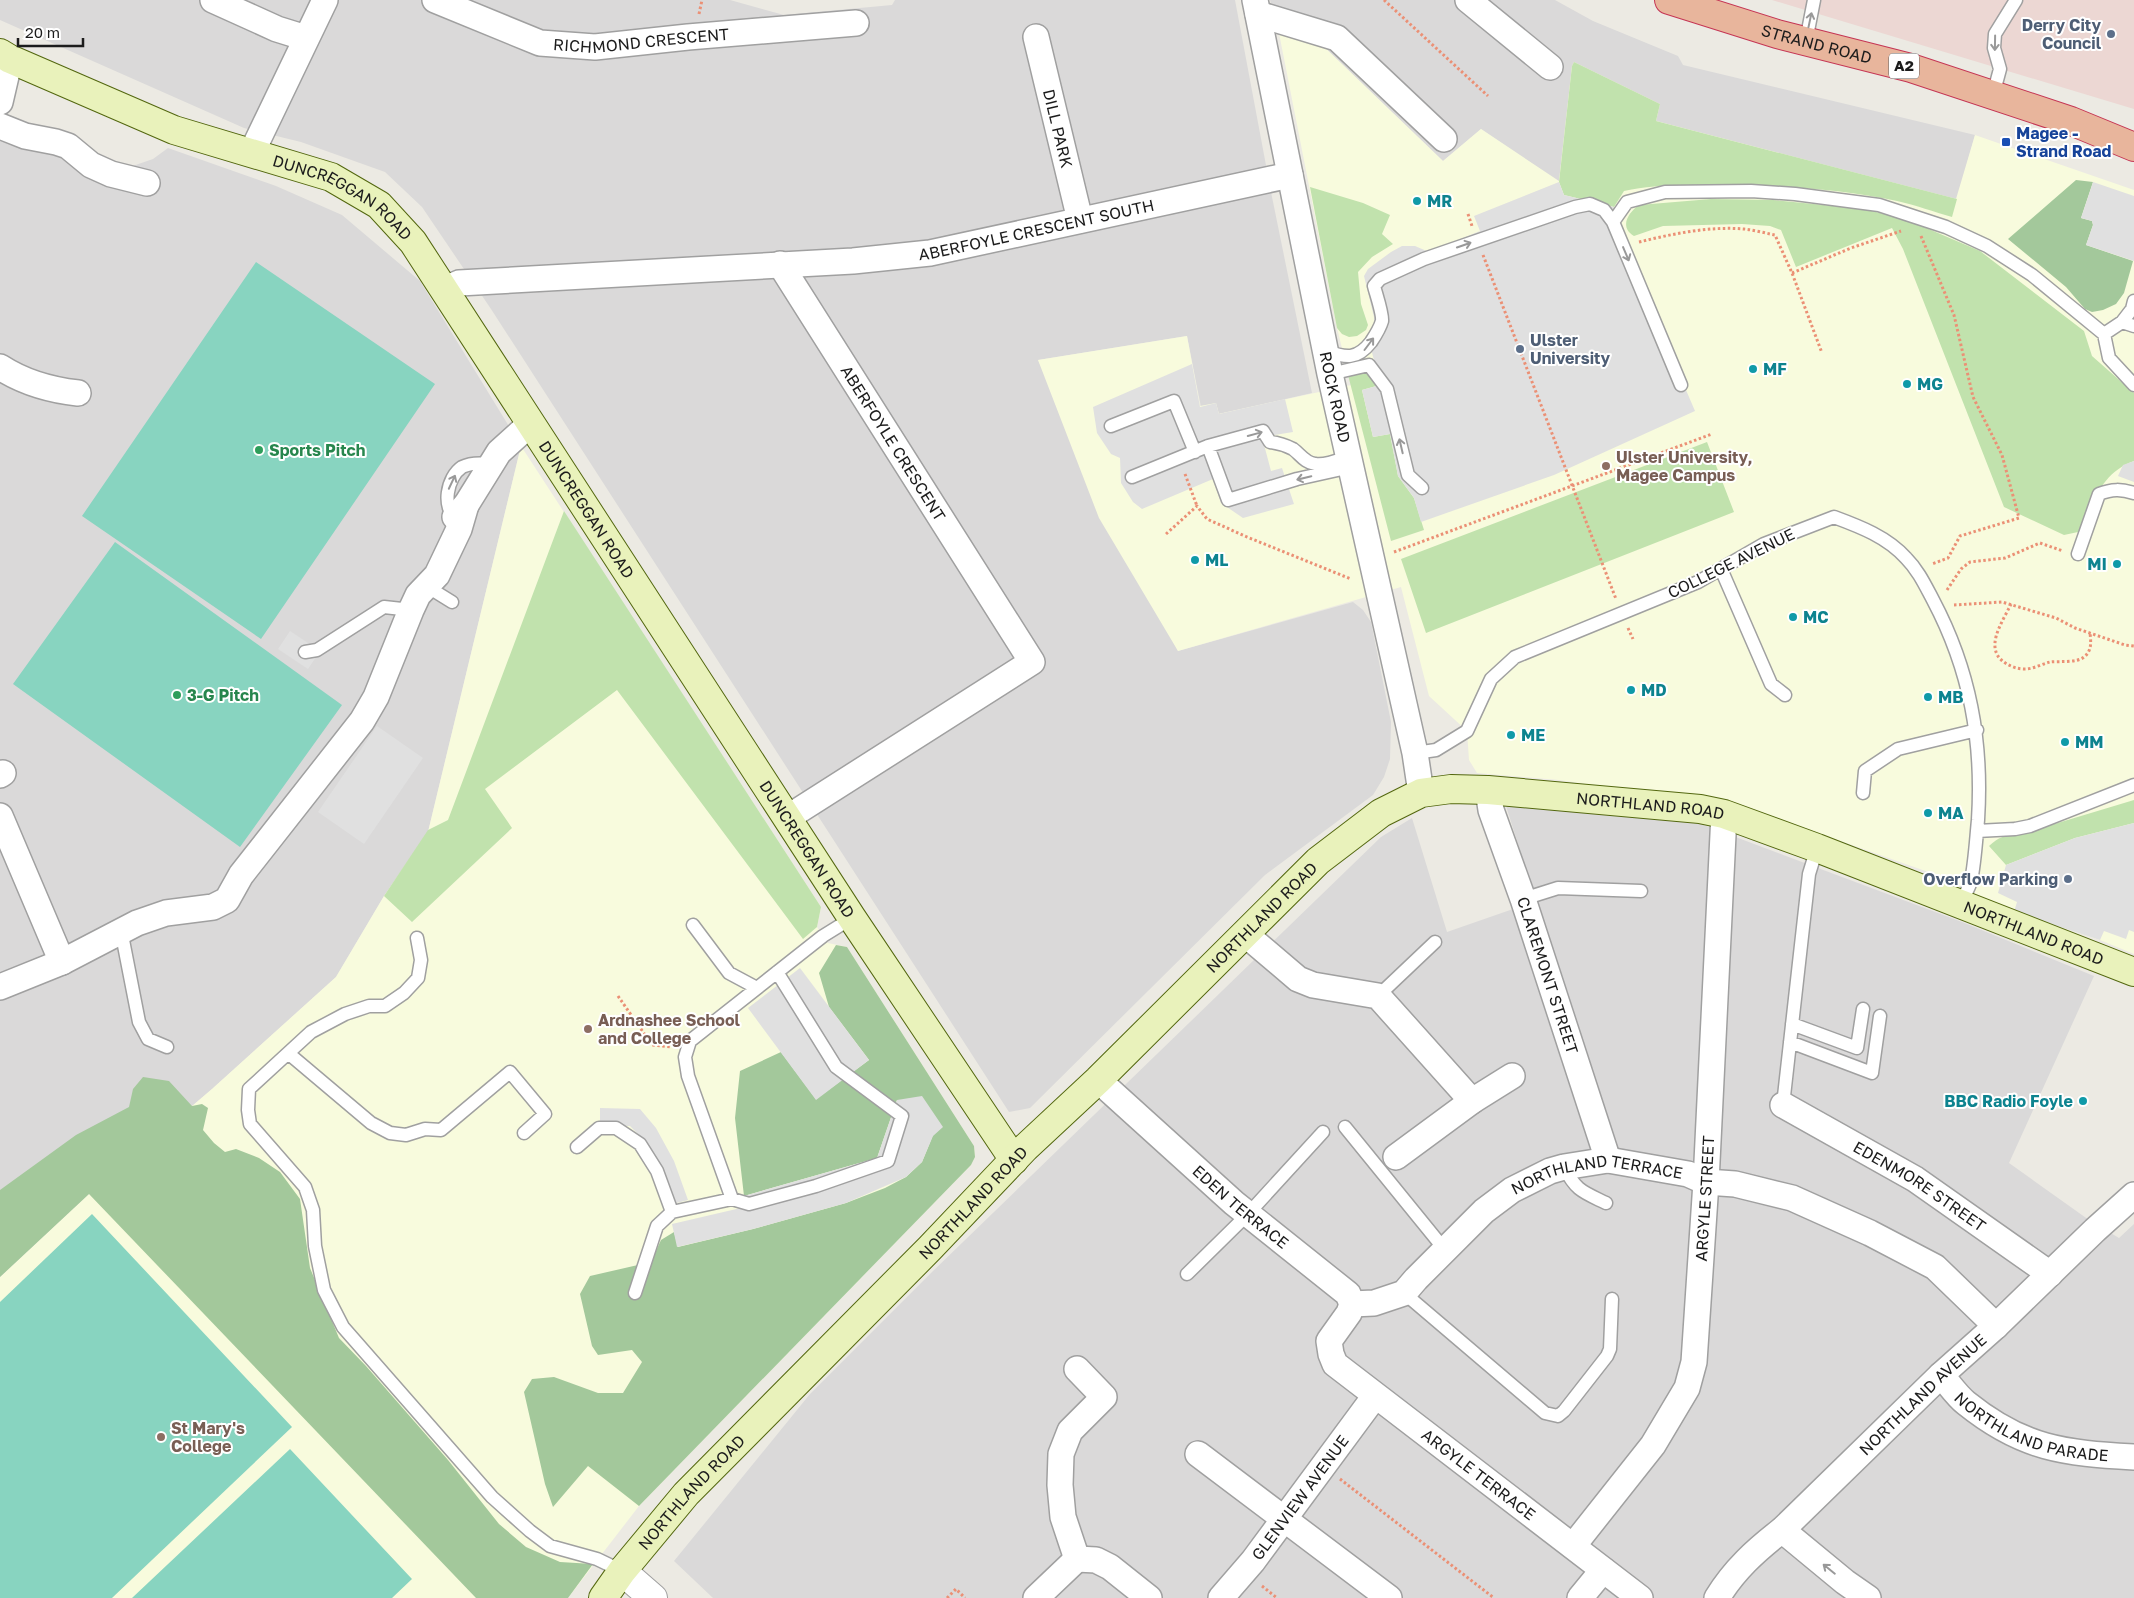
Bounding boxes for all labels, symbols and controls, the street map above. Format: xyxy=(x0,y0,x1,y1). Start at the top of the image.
one-way arrow xyxy=(1806,13,1815,29)
scale bar xyxy=(18,15,82,47)
place label: Derry City Council xyxy=(2022,15,2102,53)
street label: STRAND ROAD xyxy=(1759,20,1874,68)
text: 20 m xyxy=(25,23,60,41)
street label: RICHMOND CRESCENT xyxy=(553,24,730,57)
marker: Derry City Council xyxy=(2105,28,2117,40)
one-way arrow xyxy=(1990,34,2000,51)
road number: A2 xyxy=(1889,54,1919,78)
street label: DILL PARK xyxy=(1039,87,1077,170)
place label: Magee - Strand Road xyxy=(2016,123,2112,161)
marker: Magee - Strand Road xyxy=(2000,136,2012,148)
street label: DUNCREGGAN ROAD xyxy=(270,150,416,244)
place label: MR xyxy=(1427,191,1452,211)
street label: ABERFOYLE CRESCENT SOUTH xyxy=(917,195,1156,264)
marker: MR xyxy=(1411,195,1423,207)
one-way arrow xyxy=(1456,240,1472,249)
one-way arrow xyxy=(1623,247,1632,262)
place label: Ulster University xyxy=(1530,330,1611,368)
one-way arrow xyxy=(1364,337,1374,351)
marker: Ulster University xyxy=(1514,343,1526,355)
street label: ROCK ROAD xyxy=(1316,350,1355,445)
place label: MF xyxy=(1763,359,1787,379)
street label: ABERFOYLE CRESCENT xyxy=(837,361,950,525)
marker: MF xyxy=(1747,363,1759,375)
place label: MG xyxy=(1917,374,1943,394)
marker: MG xyxy=(1901,378,1913,390)
one-way arrow xyxy=(1246,428,1262,438)
street label: DUNCREGGAN ROAD xyxy=(535,437,639,582)
one-way arrow xyxy=(1396,439,1405,455)
place label: Sports Pitch xyxy=(269,440,365,460)
marker: Sports Pitch xyxy=(253,444,265,456)
place label: Ulster University, Magee Campus xyxy=(1616,447,1753,485)
marker: Ulster University, Magee Campus xyxy=(1600,460,1612,472)
one-way arrow xyxy=(1296,474,1312,483)
one-way arrow xyxy=(448,475,458,490)
street label: COLLEGE AVENUE xyxy=(1664,524,1798,602)
place label: ML xyxy=(1205,550,1228,570)
marker: ML xyxy=(1189,554,1201,566)
place label: MI xyxy=(2087,554,2107,574)
marker: MI xyxy=(2111,558,2123,570)
place label: MC xyxy=(1803,607,1829,627)
marker: MC xyxy=(1787,611,1799,623)
place label: MD xyxy=(1641,680,1667,700)
marker: MD xyxy=(1625,684,1637,696)
place label: 3-G Pitch xyxy=(187,685,259,705)
place label: MB xyxy=(1938,687,1964,707)
marker: 3-G Pitch xyxy=(171,689,183,701)
marker: MB xyxy=(1922,691,1934,703)
place label: ME xyxy=(1521,725,1545,745)
marker: ME xyxy=(1505,729,1517,741)
place label: MM xyxy=(2075,732,2103,752)
marker: MM xyxy=(2059,736,2071,748)
street label: DUNCREGGAN ROAD xyxy=(755,777,859,922)
street label: NORTHLAND ROAD xyxy=(1575,788,1726,824)
place label: MA xyxy=(1938,803,1964,823)
marker: MA xyxy=(1922,807,1934,819)
street label: NORTHLAND ROAD xyxy=(1202,858,1321,977)
place label: Overflow Parking xyxy=(1923,869,2058,889)
marker: Overflow Parking xyxy=(2062,873,2074,885)
street label: CLAREMONT STREET xyxy=(1513,894,1583,1056)
street label: NORTHLAND ROAD xyxy=(1961,896,2107,969)
place label: Ardnashee School and College xyxy=(598,1010,740,1048)
marker: Ardnashee School and College xyxy=(582,1023,594,1035)
place label: BBC Radio Foyle xyxy=(1944,1091,2073,1111)
marker: BBC Radio Foyle xyxy=(2077,1095,2089,1107)
street label: ARGYLE STREET xyxy=(1691,1135,1718,1262)
street label: EDENMORE STREET xyxy=(1850,1136,1990,1236)
street label: NORTHLAND ROAD xyxy=(914,1142,1032,1264)
street label: NORTHLAND TERRACE xyxy=(1508,1150,1684,1199)
street label: EDEN TERRACE xyxy=(1189,1161,1293,1253)
street label: NORTHLAND AVENUE xyxy=(1855,1329,1990,1459)
street label: NORTHLAND PARADE xyxy=(1950,1388,2109,1465)
place label: St Mary's College xyxy=(171,1418,245,1456)
street label: ARGYLE TERRACE xyxy=(1418,1424,1540,1524)
marker: St Mary's College xyxy=(155,1431,167,1443)
street label: NORTHLAND ROAD xyxy=(634,1431,749,1554)
street label: GLENVIEW AVENUE xyxy=(1247,1431,1353,1564)
one-way arrow xyxy=(1823,1563,1836,1574)

